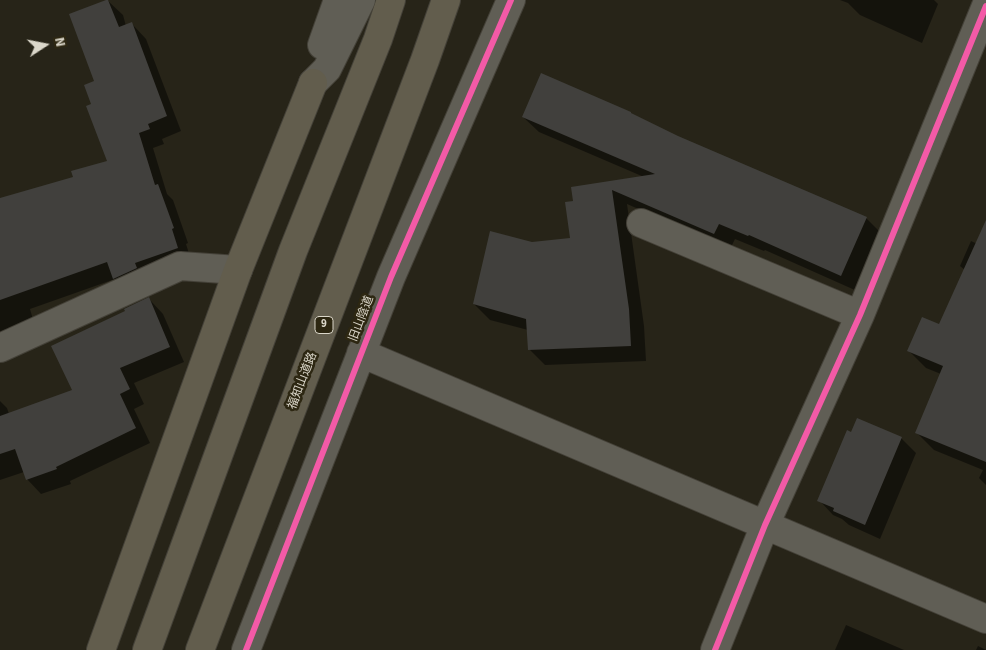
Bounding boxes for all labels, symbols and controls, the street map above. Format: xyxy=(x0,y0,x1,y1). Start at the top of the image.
north arrow xyxy=(20,20,70,70)
text: N xyxy=(49,36,70,49)
street label: 旧山陰道 xyxy=(347,294,377,344)
road number: 9 xyxy=(315,316,333,334)
street label: 福知山道路 xyxy=(286,350,320,412)

